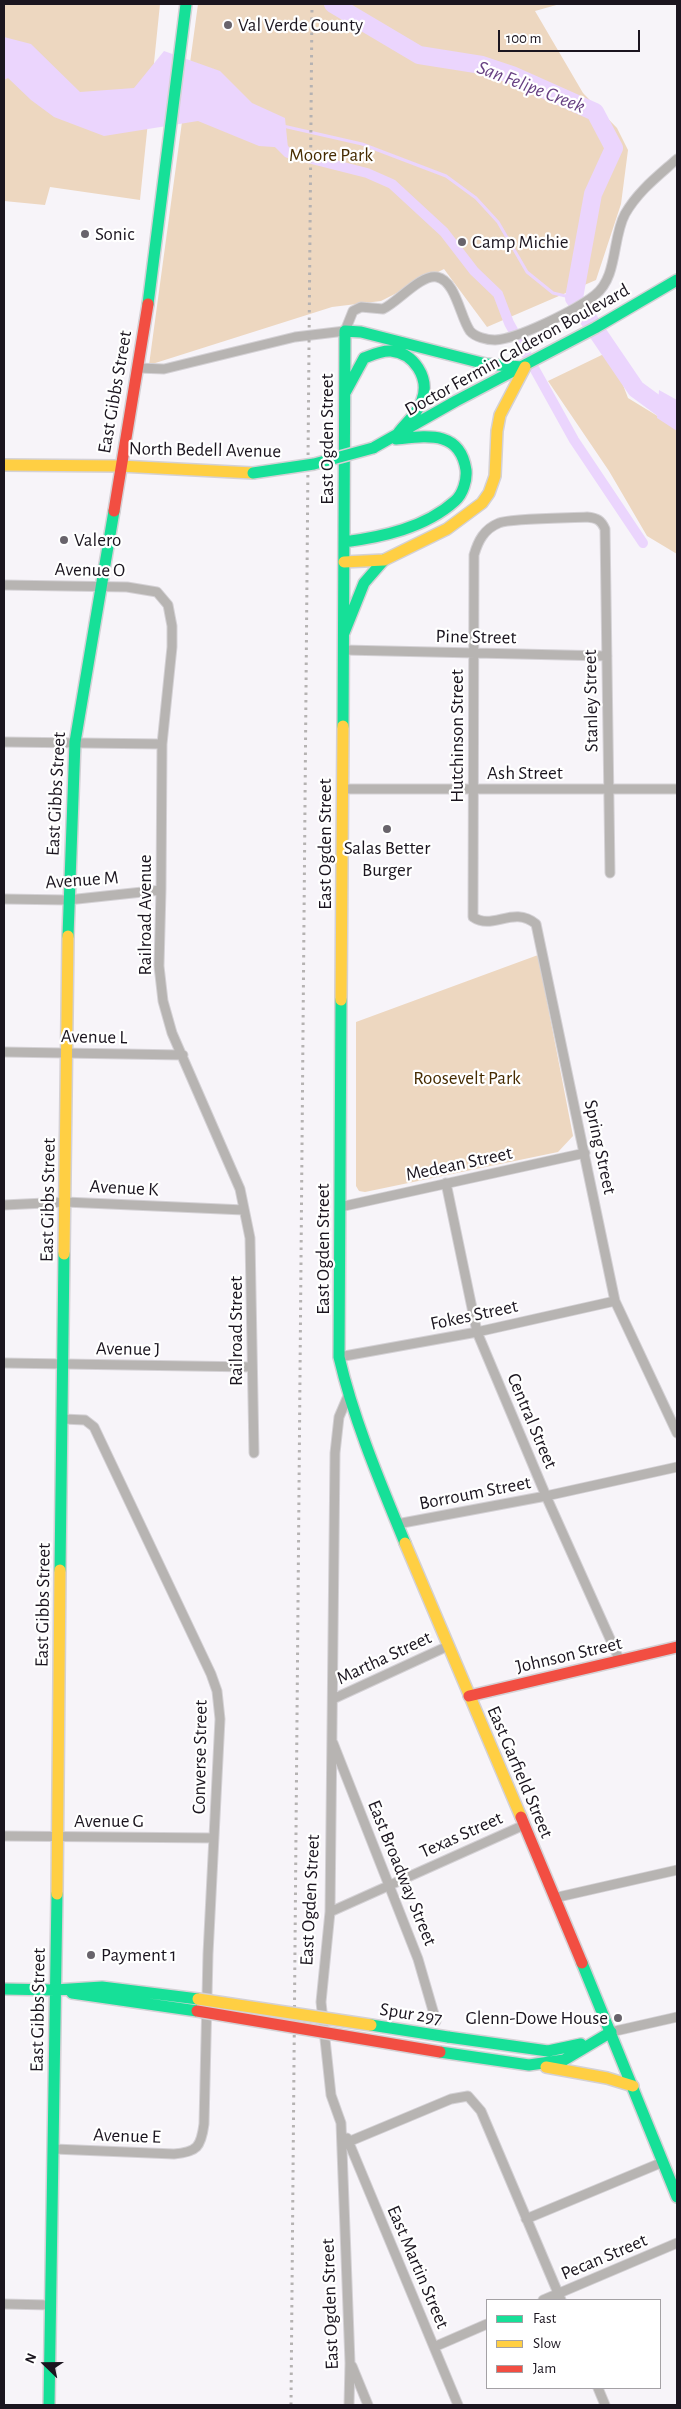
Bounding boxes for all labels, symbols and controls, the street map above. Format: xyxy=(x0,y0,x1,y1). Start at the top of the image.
place label: Val Verde County xyxy=(238,14,363,36)
marker: Val Verde County xyxy=(222,19,234,31)
scale bar xyxy=(501,20,644,52)
text: 100 m xyxy=(506,31,541,46)
water label: San Felipe Creek xyxy=(474,55,588,119)
park label: Moore Park xyxy=(289,144,373,166)
place label: Sonic xyxy=(95,223,134,245)
marker: Sonic xyxy=(79,228,91,240)
place label: Camp Michie xyxy=(472,231,569,253)
marker: Camp Michie xyxy=(456,236,468,248)
street label: Doctor Fermin Calderon Boulevard xyxy=(401,279,633,421)
street label: East Gibbs Street xyxy=(93,329,137,455)
street label: East Ogden Street xyxy=(316,373,338,505)
street label: North Bedell Avenue xyxy=(129,437,281,463)
place label: Valero xyxy=(74,529,121,551)
marker: Valero xyxy=(58,534,70,546)
street label: Avenue O xyxy=(55,558,125,582)
street label: Pine Street xyxy=(435,625,517,649)
street label: Stanley Street xyxy=(579,649,603,753)
street label: Hutchinson Street xyxy=(446,669,468,803)
street label: East Gibbs Street xyxy=(41,731,71,857)
street label: Ash Street xyxy=(487,762,563,784)
street label: East Ogden Street xyxy=(314,778,336,910)
marker: Salas Better Burger xyxy=(381,823,393,835)
place label: Salas Better Burger xyxy=(344,837,430,881)
street label: Railroad Avenue xyxy=(134,855,156,975)
street label: Avenue M xyxy=(45,866,119,894)
street label: Avenue L xyxy=(61,1025,127,1049)
park label: Roosevelt Park xyxy=(413,1067,521,1089)
street label: Spring Street xyxy=(579,1098,621,1196)
street label: East Gibbs Street xyxy=(36,1138,60,1262)
street label: Medean Street xyxy=(404,1142,514,1186)
street label: Avenue K xyxy=(89,1175,159,1201)
street label: East Ogden Street xyxy=(312,1183,334,1315)
street label: Railroad Street xyxy=(225,1276,247,1386)
street label: Fokes Street xyxy=(428,1295,520,1335)
street label: Avenue J xyxy=(96,1337,160,1361)
street label: Central Street xyxy=(502,1370,562,1472)
street label: Borroum Street xyxy=(417,1471,533,1515)
street label: East Gibbs Street xyxy=(31,1543,55,1667)
street label: Martha Street xyxy=(333,1626,435,1690)
street label: Johnson Street xyxy=(514,1632,624,1678)
street label: Converse Street xyxy=(188,1700,212,1814)
street label: East Garfield Street xyxy=(482,1702,558,1842)
street label: East Broadway Street xyxy=(362,1797,442,1949)
street label: Texas Street xyxy=(416,1807,506,1863)
street label: Avenue G xyxy=(74,1810,144,1832)
street label: East Ogden Street xyxy=(295,1834,325,1966)
place label: Payment 1 xyxy=(101,1944,177,1966)
street label: East Gibbs Street xyxy=(26,1948,50,2072)
marker: Payment 1 xyxy=(85,1949,97,1961)
street label: Spur 297 xyxy=(378,1998,444,2030)
place label: Glenn-Dowe House xyxy=(465,2007,608,2029)
marker: Glenn-Dowe House xyxy=(612,2012,624,2024)
street label: Avenue E xyxy=(93,2123,161,2149)
street label: East Martin Street xyxy=(382,2202,454,2332)
street label: Pecan Street xyxy=(558,2229,650,2285)
street label: East Ogden Street xyxy=(316,2238,344,2370)
legend xyxy=(486,2299,661,2389)
text: Fast xyxy=(533,2311,556,2326)
text: Slow xyxy=(533,2336,561,2351)
north arrow xyxy=(20,2339,70,2389)
text: N xyxy=(23,2351,39,2366)
text: Jam xyxy=(533,2361,556,2376)

